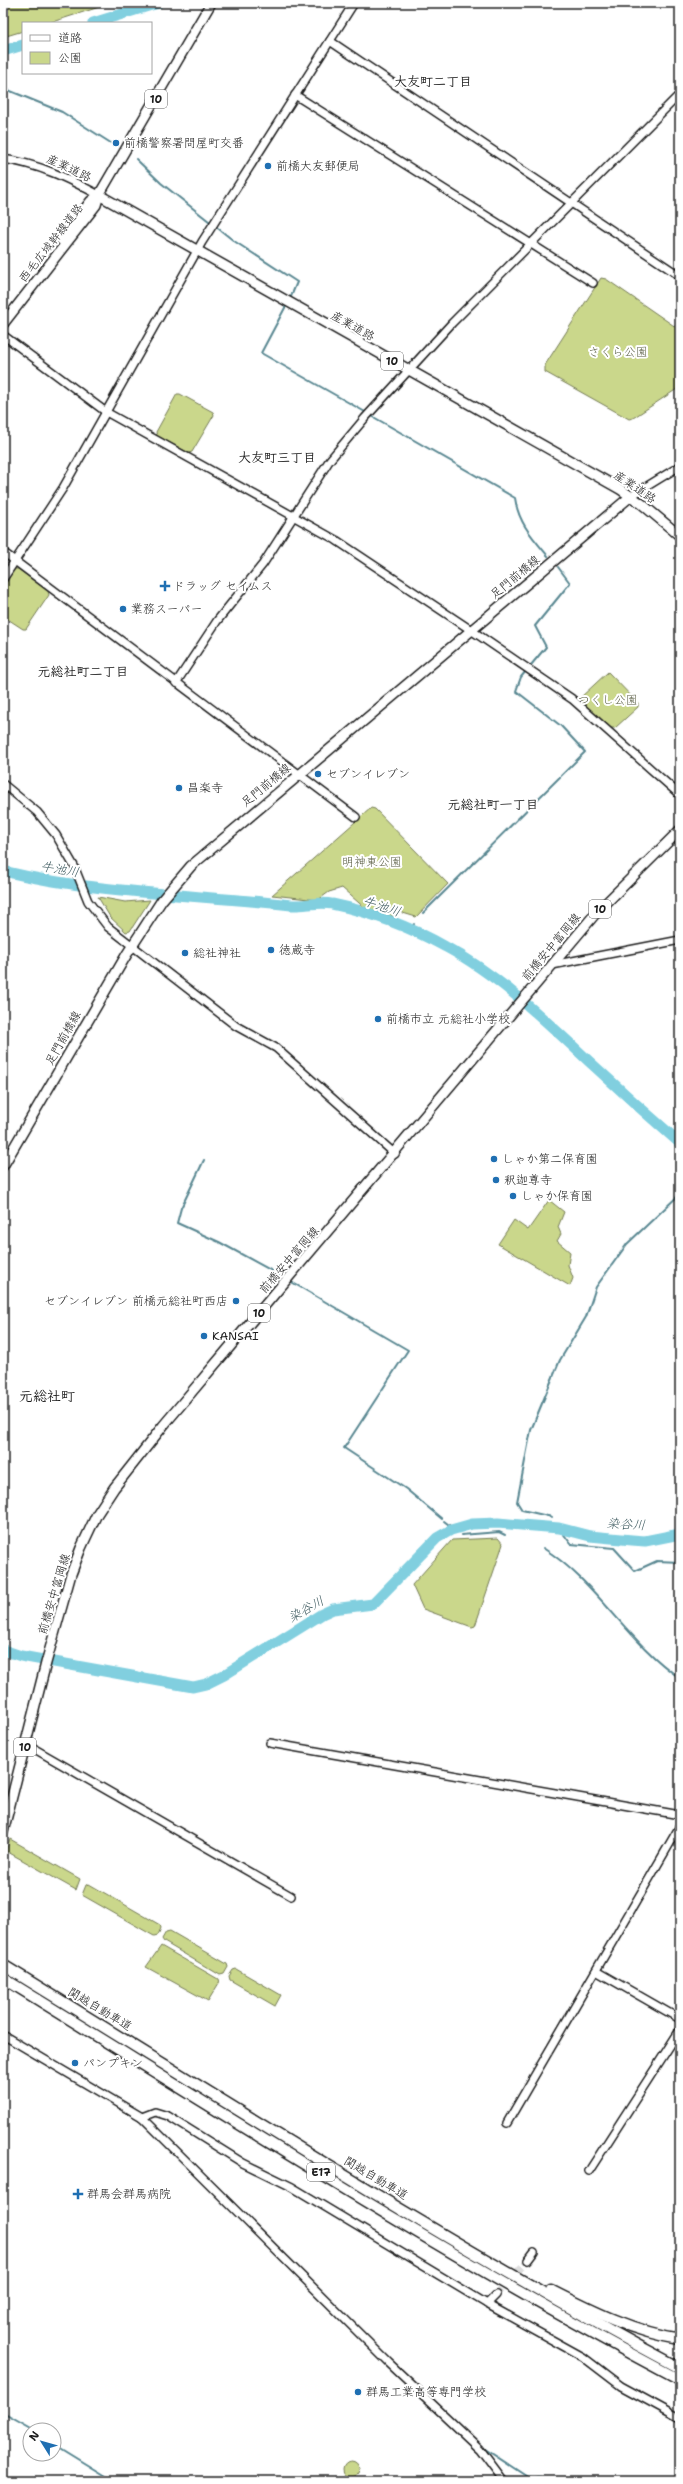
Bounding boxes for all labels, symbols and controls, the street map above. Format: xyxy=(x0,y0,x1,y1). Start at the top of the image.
legend xyxy=(22,22,152,74)
text: 道路 xyxy=(58,30,82,46)
text: 公園 xyxy=(58,50,82,66)
district label: 大友町二丁目 xyxy=(394,73,472,90)
road number: 10 xyxy=(145,90,167,108)
place label: 前橋警察署問屋町交番 xyxy=(124,135,244,151)
marker: 前橋警察署問屋町交番 xyxy=(111,138,121,148)
street label: 産業道路 xyxy=(44,151,94,185)
place label: 前橋大友郵便局 xyxy=(276,158,360,174)
marker: 前橋大友郵便局 xyxy=(263,161,273,171)
street label: 西毛広域幹線道路 xyxy=(15,200,87,286)
street label: 産業道路 xyxy=(328,307,378,345)
park label: さくら公園 xyxy=(588,344,648,360)
road number: 10 xyxy=(381,352,403,370)
district label: 大友町三丁目 xyxy=(238,449,316,466)
street label: 産業道路 xyxy=(611,467,659,507)
street label: 足門前橋線 xyxy=(487,552,543,602)
place label: ドラッグ セイムス xyxy=(173,578,273,594)
marker: ドラッグ セイムス xyxy=(160,581,170,591)
place label: 業務スーパー xyxy=(131,601,203,617)
marker: 業務スーパー xyxy=(118,604,128,614)
district label: 元総社町二丁目 xyxy=(37,663,129,680)
park label: つくし公園 xyxy=(578,692,638,708)
street label: 足門前橋線 xyxy=(238,760,294,810)
place label: セブンイレブン xyxy=(326,766,410,782)
marker: セブンイレブン xyxy=(313,769,323,779)
place label: 昌楽寺 xyxy=(187,780,223,796)
marker: 昌楽寺 xyxy=(174,783,184,793)
district label: 元総社町一丁目 xyxy=(447,796,539,813)
park label: 明神東公園 xyxy=(342,854,402,870)
water label: 牛池川 xyxy=(39,857,81,881)
water label: 牛池川 xyxy=(361,892,403,920)
road number: 10 xyxy=(589,900,611,918)
street label: 前橋安中富岡線 xyxy=(518,910,584,984)
place label: 徳蔵寺 xyxy=(279,942,315,958)
place label: 総社神社 xyxy=(193,945,241,961)
marker: 徳蔵寺 xyxy=(266,945,276,955)
marker: 総社神社 xyxy=(180,948,190,958)
street label: 足門前橋線 xyxy=(41,1008,85,1068)
place label: 前橋市立 元総社小学校 xyxy=(386,1011,510,1027)
marker: 前橋市立 元総社小学校 xyxy=(373,1014,383,1024)
place label: しゃか第二保育園 xyxy=(502,1151,598,1167)
marker: しゃか第二保育園 xyxy=(489,1154,499,1164)
place label: 釈迦尊寺 xyxy=(504,1172,552,1188)
marker: 釈迦尊寺 xyxy=(491,1175,501,1185)
place label: しゃか保育園 xyxy=(521,1188,593,1204)
marker: しゃか保育園 xyxy=(508,1191,518,1201)
street label: 前橋安中富岡線 xyxy=(255,1223,323,1297)
place label: セブンイレブン 前橋元総社町西店 xyxy=(44,1293,228,1309)
marker: セブンイレブン 前橋元総社町西店 xyxy=(231,1296,241,1306)
road number: 10 xyxy=(248,1304,270,1322)
place label: KANSAI xyxy=(212,1328,259,1344)
marker: KANSAI xyxy=(199,1331,209,1341)
district label: 元総社町 xyxy=(19,1387,75,1405)
water label: 染谷川 xyxy=(606,1514,646,1534)
street label: 前橋安中富岡線 xyxy=(34,1551,74,1637)
water label: 染谷川 xyxy=(285,1592,327,1626)
road number: 10 xyxy=(14,1738,36,1756)
street label: 関越自動車道 xyxy=(65,1984,135,2034)
place label: パンプキン xyxy=(83,2055,143,2071)
marker: パンプキン xyxy=(70,2058,80,2068)
street label: 関越自動車道 xyxy=(341,2153,411,2203)
road number: E17 xyxy=(307,2163,335,2181)
place label: 群馬会群馬病院 xyxy=(87,2186,171,2202)
marker: 群馬会群馬病院 xyxy=(72,2188,84,2200)
place label: 群馬工業高等専門学校 xyxy=(366,2384,486,2400)
marker: 群馬工業高等専門学校 xyxy=(353,2387,363,2397)
north arrow xyxy=(22,2422,62,2462)
text: N xyxy=(26,2428,43,2444)

